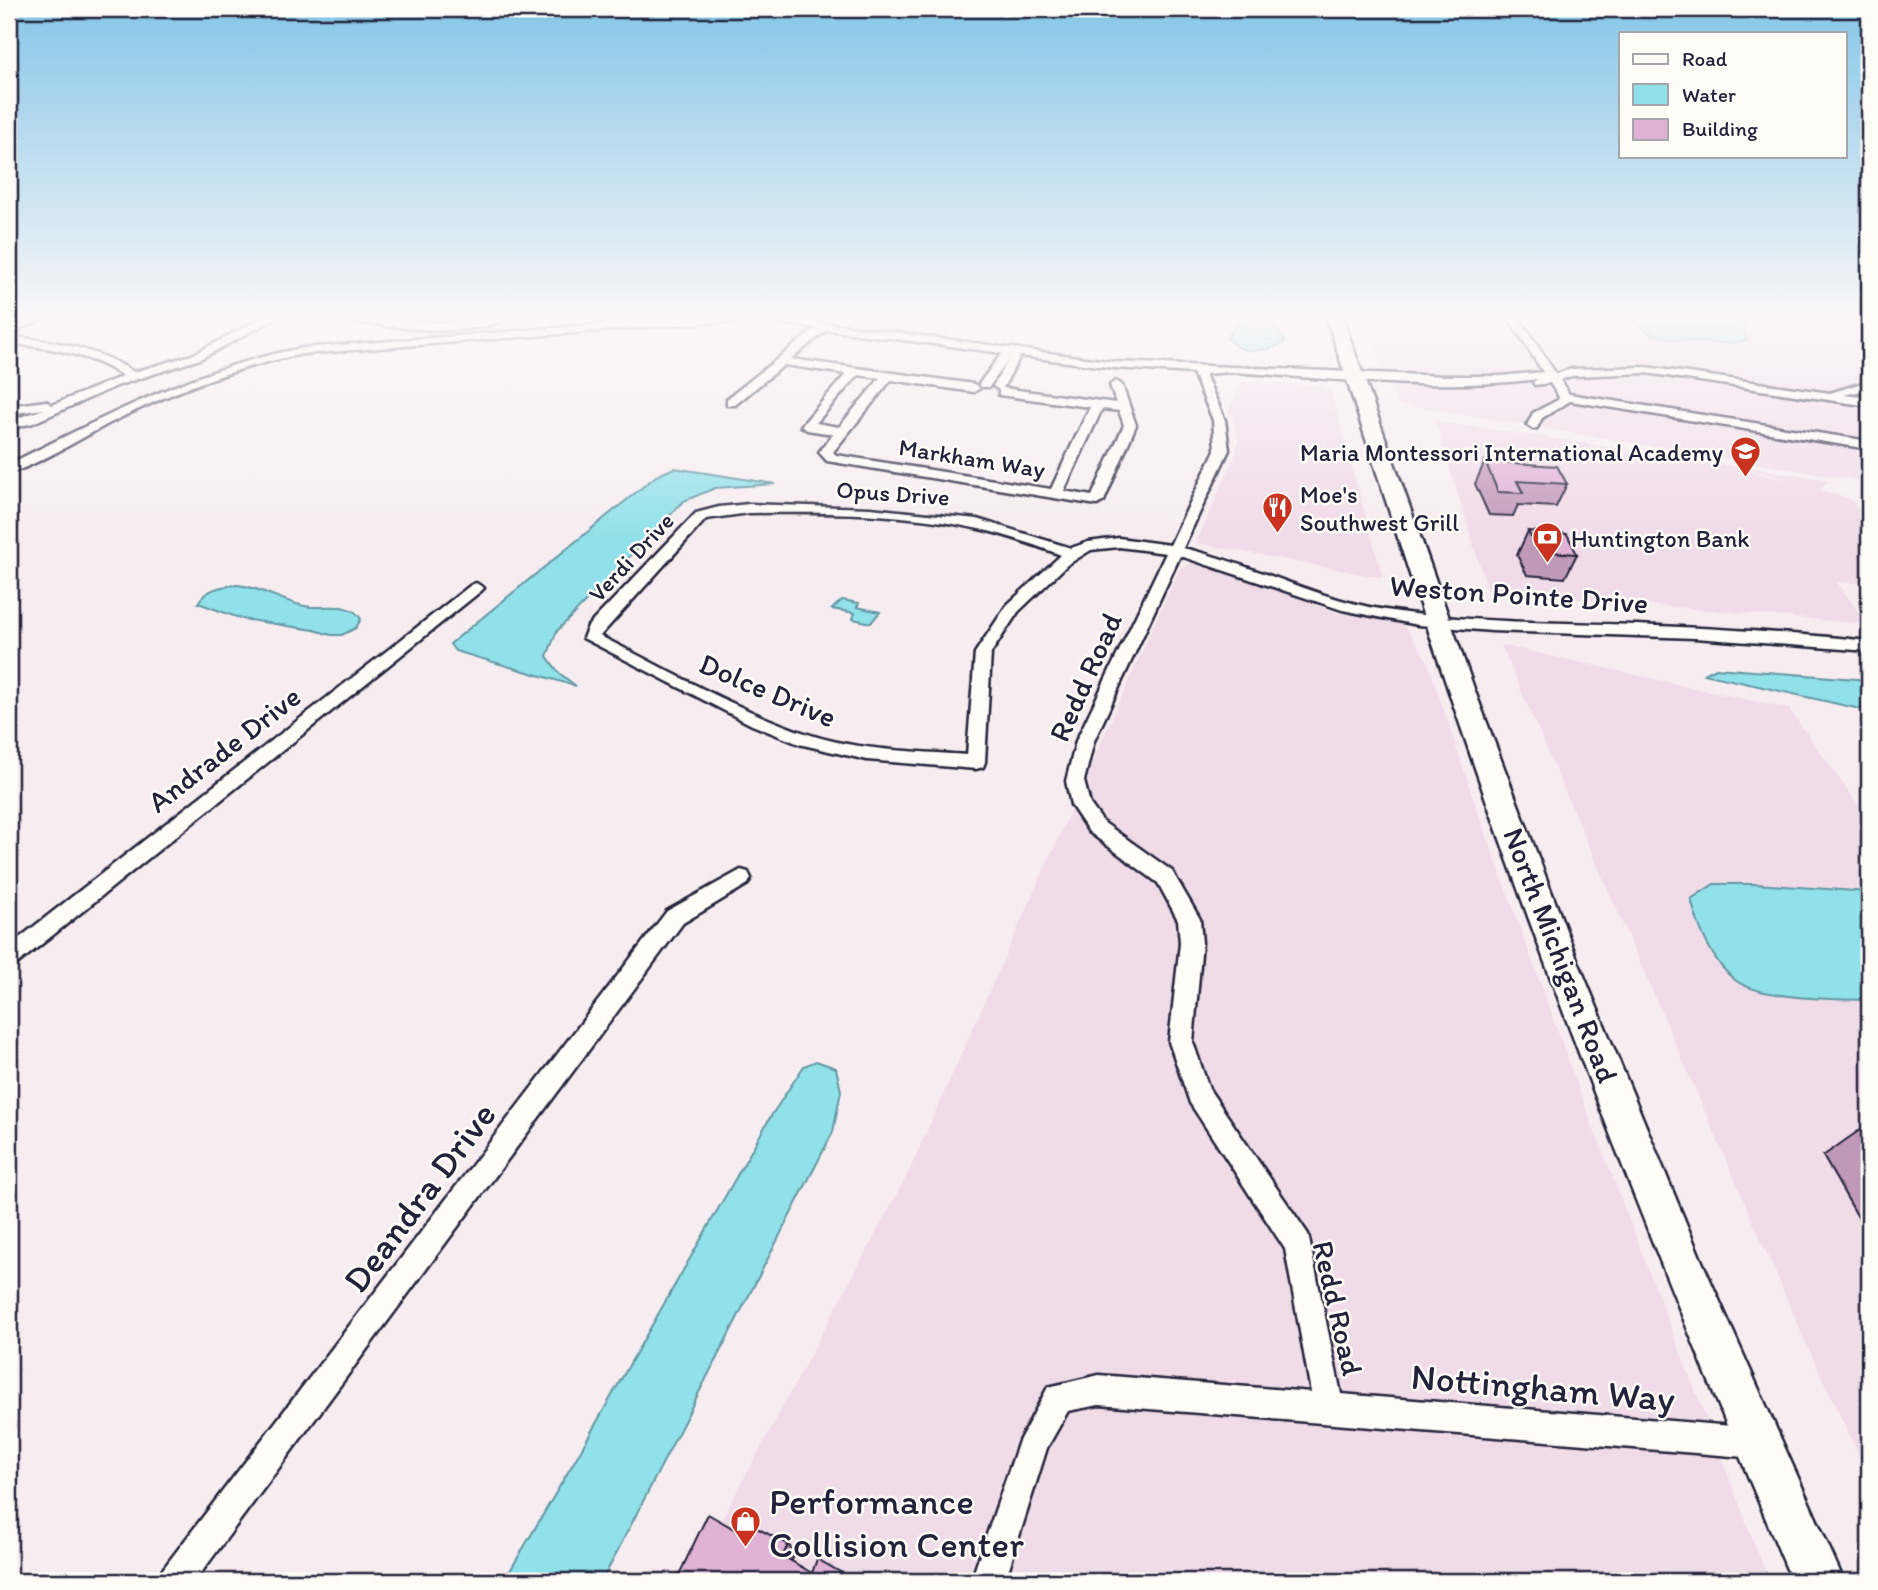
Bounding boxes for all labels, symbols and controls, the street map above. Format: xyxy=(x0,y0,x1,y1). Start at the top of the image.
legend xyxy=(1619,32,1846,158)
text: Road xyxy=(1682,46,1728,71)
text: Water xyxy=(1682,82,1736,107)
text: Building xyxy=(1682,116,1758,141)
street label: Markham Way xyxy=(897,432,1047,484)
school or university icon: Maria Montessori International Academy xyxy=(1729,435,1763,479)
place label: Maria Montessori International Academy xyxy=(1300,438,1723,467)
street label: Opus Drive xyxy=(835,475,951,511)
place label: Moe's Southwest Grill xyxy=(1300,480,1459,537)
restaurant icon: Moe's Southwest Grill xyxy=(1260,491,1294,535)
street label: Verdi Drive xyxy=(582,506,680,608)
bank icon: Huntington Bank xyxy=(1531,521,1565,565)
place label: Huntington Bank xyxy=(1571,524,1749,553)
street label: Weston Pointe Drive xyxy=(1388,567,1650,621)
street label: Redd Road xyxy=(1040,607,1130,747)
street label: Dolce Drive xyxy=(694,645,842,735)
street label: Andrade Drive xyxy=(140,678,308,820)
street label: North Michigan Road xyxy=(1495,822,1627,1088)
street label: Deandra Drive xyxy=(333,1093,505,1301)
street label: Redd Road xyxy=(1305,1237,1371,1379)
street label: Nottingham Way xyxy=(1409,1354,1677,1420)
place label: Performance Collision Center xyxy=(769,1479,1024,1566)
shop icon: Performance Collision Center xyxy=(729,1505,763,1549)

